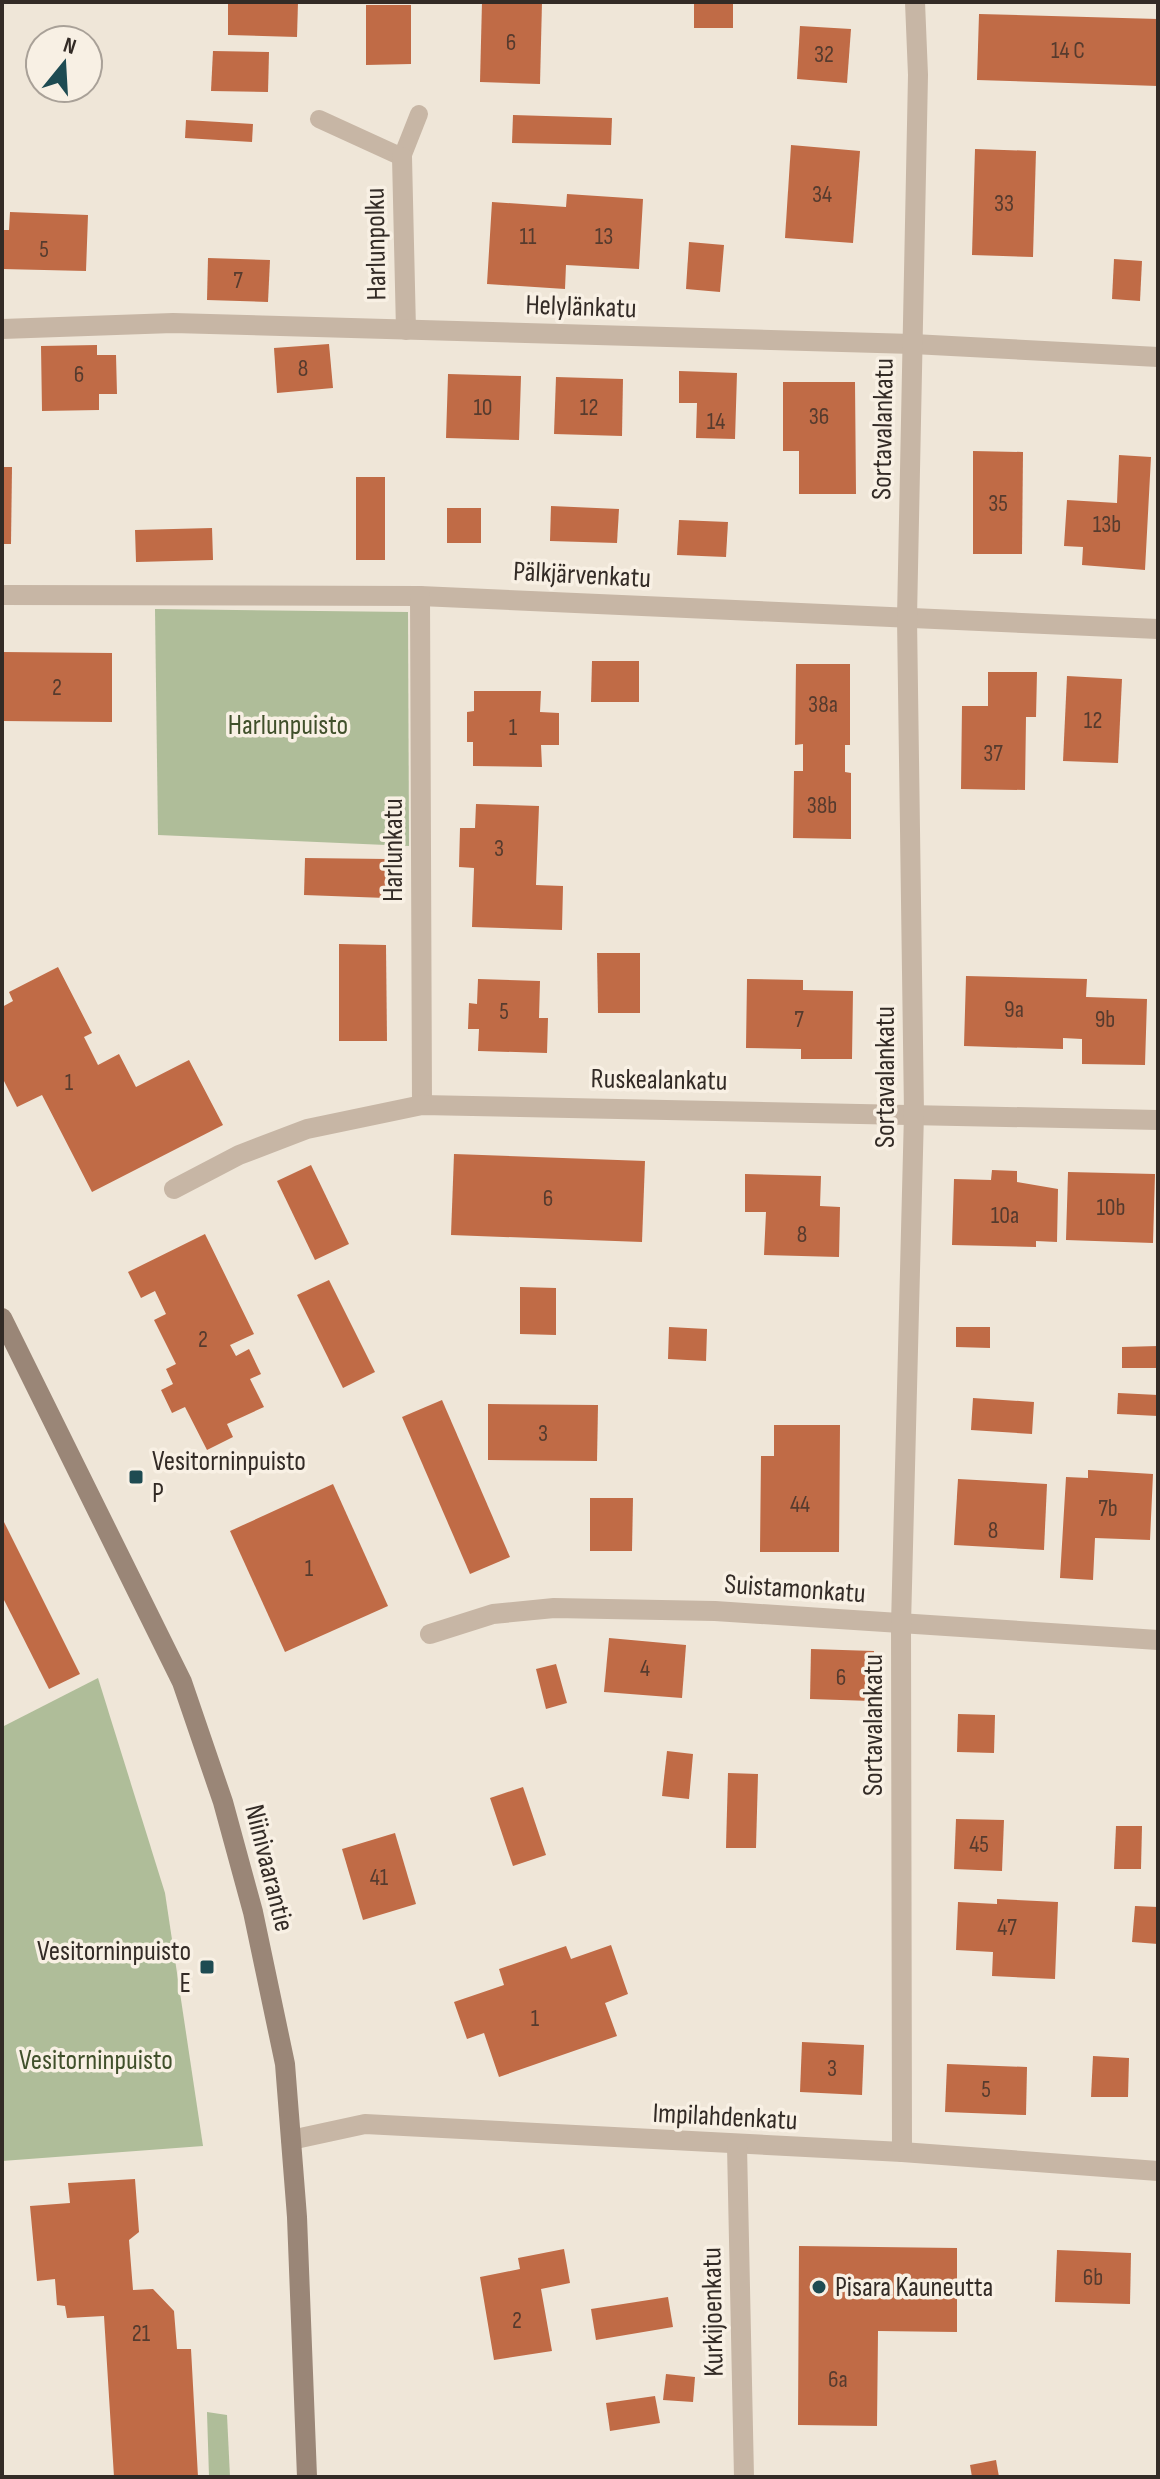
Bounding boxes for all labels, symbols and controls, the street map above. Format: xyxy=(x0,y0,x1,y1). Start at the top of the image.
north arrow xyxy=(24,24,104,104)
house number: 6 xyxy=(506,28,516,57)
text: N xyxy=(60,32,79,61)
house number: 14 C xyxy=(1051,36,1085,65)
house number: 32 xyxy=(814,40,834,69)
house number: 34 xyxy=(812,180,832,209)
street label: Harlunpolku xyxy=(359,187,393,301)
house number: 33 xyxy=(994,189,1014,218)
house number: 11 xyxy=(520,222,537,251)
house number: 13 xyxy=(595,222,613,251)
house number: 5 xyxy=(39,235,49,264)
house number: 7 xyxy=(233,266,243,295)
street label: Helylänkatu xyxy=(525,289,637,325)
house number: 8 xyxy=(298,354,308,383)
street label: Sortavalankatu xyxy=(865,358,901,500)
house number: 6 xyxy=(74,360,84,389)
house number: 10 xyxy=(473,393,493,422)
house number: 12 xyxy=(580,393,598,422)
house number: 36 xyxy=(809,402,829,431)
house number: 14 xyxy=(707,407,725,436)
house number: 35 xyxy=(988,489,1008,518)
house number: 13b xyxy=(1093,510,1121,539)
street label: Pälkjärvenkatu xyxy=(512,555,652,595)
house number: 2 xyxy=(52,673,62,702)
house number: 38a xyxy=(808,690,838,719)
house number: 12 xyxy=(1084,706,1102,735)
park label: Harlunpuisto xyxy=(228,709,348,742)
house number: 1 xyxy=(509,713,518,742)
house number: 37 xyxy=(983,739,1003,768)
house number: 38b xyxy=(807,791,837,820)
street label: Harlunkatu xyxy=(377,798,410,902)
house number: 3 xyxy=(494,834,504,863)
house number: 9a xyxy=(1004,995,1024,1024)
house number: 5 xyxy=(499,997,509,1026)
house number: 7 xyxy=(794,1005,804,1034)
house number: 9b xyxy=(1095,1005,1115,1034)
street label: Sortavalankatu xyxy=(869,1006,902,1148)
street label: Ruskealankatu xyxy=(590,1062,728,1098)
house number: 1 xyxy=(65,1068,74,1097)
house number: 6 xyxy=(543,1184,553,1213)
house number: 10b xyxy=(1096,1193,1126,1222)
house number: 10a xyxy=(991,1201,1019,1230)
house number: 8 xyxy=(797,1220,807,1249)
house number: 2 xyxy=(198,1325,208,1354)
house number: 3 xyxy=(538,1419,548,1448)
place label: Vesitorninpuisto P xyxy=(152,1445,306,1510)
marker: Vesitorninpuisto P xyxy=(127,1468,145,1486)
house number: 44 xyxy=(790,1490,810,1519)
house number: 7b xyxy=(1098,1494,1118,1523)
house number: 8 xyxy=(988,1516,998,1545)
house number: 1 xyxy=(305,1554,314,1583)
street label: Suistamonkatu xyxy=(723,1568,867,1610)
house number: 4 xyxy=(640,1654,650,1683)
street label: Sortavalankatu xyxy=(857,1654,890,1796)
house number: 6 xyxy=(836,1663,846,1692)
street label: Niinivaarantie xyxy=(237,1801,301,1935)
house number: 45 xyxy=(969,1830,989,1859)
house number: 41 xyxy=(370,1863,389,1892)
house number: 47 xyxy=(997,1913,1017,1942)
place label: Vesitorninpuisto E xyxy=(37,1935,191,2000)
marker: Vesitorninpuisto E xyxy=(198,1958,216,1976)
house number: 1 xyxy=(531,2004,540,2033)
park label: Vesitorninpuisto xyxy=(19,2044,173,2077)
house number: 3 xyxy=(827,2054,837,2083)
house number: 5 xyxy=(981,2075,991,2104)
street label: Impilahdenkatu xyxy=(652,2097,798,2137)
street label: Kurkijoenkatu xyxy=(695,2247,731,2377)
house number: 6b xyxy=(1083,2263,1103,2292)
place label: Pisara Kauneutta xyxy=(835,2271,993,2304)
marker: Pisara Kauneutta xyxy=(810,2278,828,2296)
house number: 2 xyxy=(512,2306,522,2335)
house number: 21 xyxy=(132,2319,151,2348)
house number: 6a xyxy=(828,2365,848,2394)

